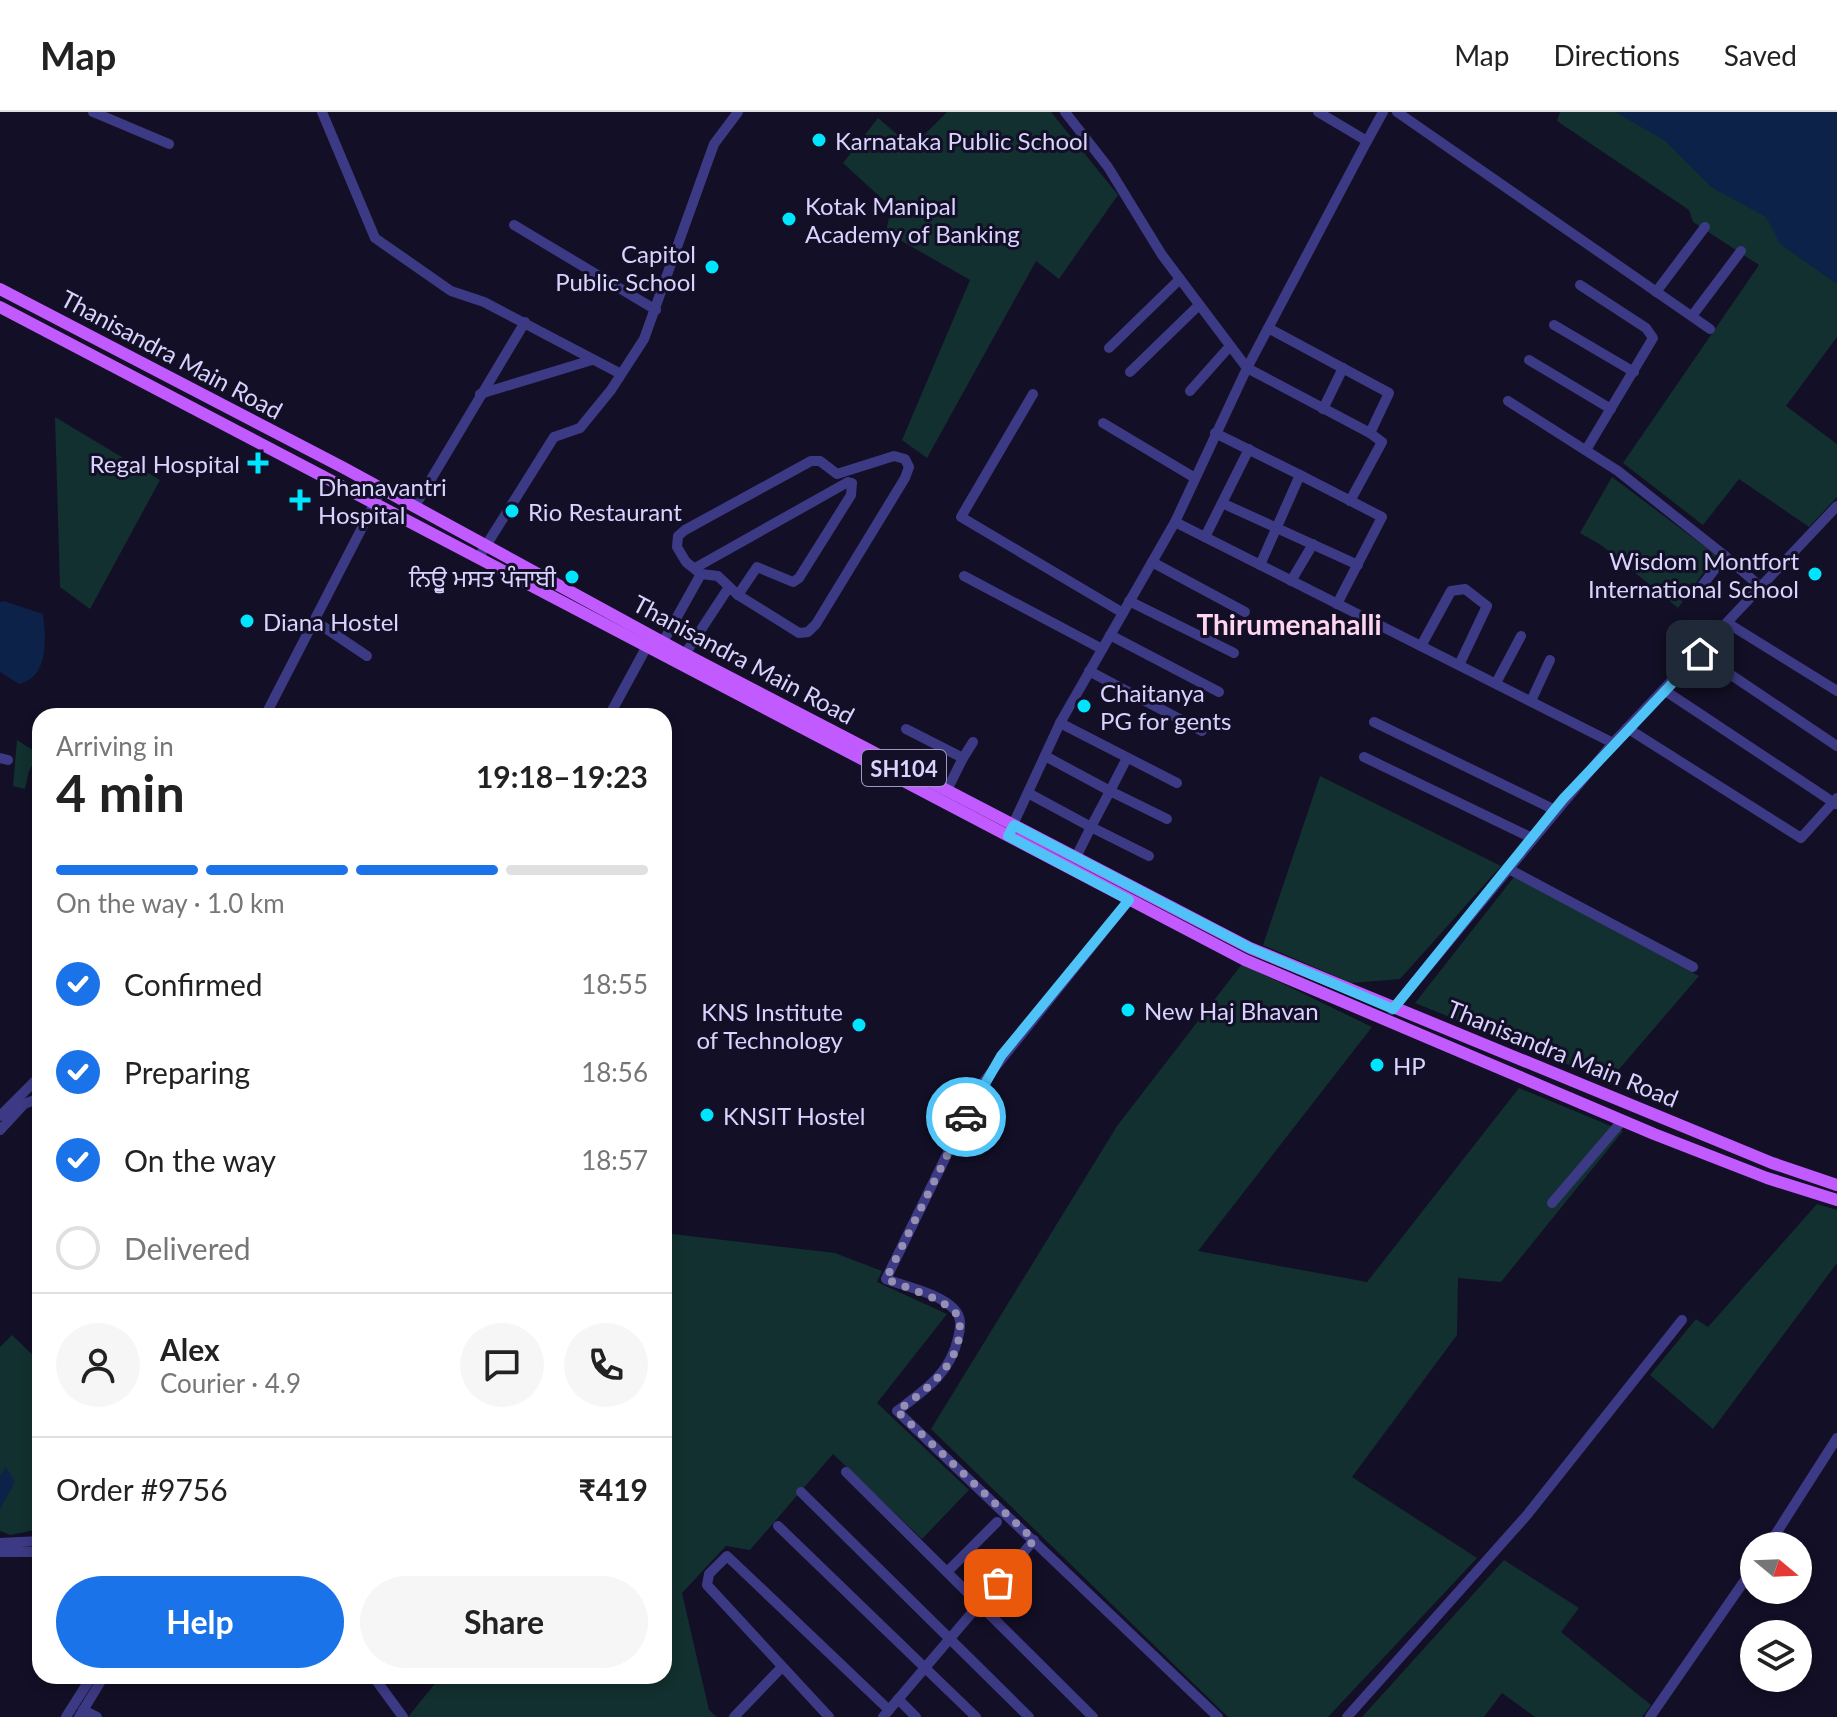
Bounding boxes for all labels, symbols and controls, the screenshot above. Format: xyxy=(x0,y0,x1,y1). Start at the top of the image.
text: Map xyxy=(40,32,116,78)
text: Map xyxy=(1454,38,1509,72)
text: Directions xyxy=(1553,38,1680,72)
text: Saved xyxy=(1724,38,1797,72)
place label: Karnataka Public School xyxy=(835,126,1088,155)
marker: Karnataka Public School xyxy=(810,131,828,149)
place label: Kotak Manipal Academy of Banking xyxy=(805,191,1020,248)
marker: Kotak Manipal Academy of Banking xyxy=(780,210,798,228)
place label: Capitol Public School xyxy=(555,239,696,296)
marker: Capitol Public School xyxy=(703,258,721,276)
street label: Thanisandra Main Road xyxy=(56,283,288,425)
place label: Regal Hospital xyxy=(89,449,240,478)
marker: Regal Hospital xyxy=(247,452,269,474)
place label: Dhanavantri Hospital xyxy=(318,472,447,529)
marker: Dhanavantri Hospital xyxy=(289,489,311,511)
place label: Rio Restaurant xyxy=(528,497,682,526)
marker: Rio Restaurant xyxy=(503,502,521,520)
place label: Wisdom Montfort International School xyxy=(1588,546,1799,603)
place label: ਨਿਉੁੂ ਮਸਤ ਪੰਜਾਬੀ xyxy=(408,563,557,594)
marker: Wisdom Montfort International School xyxy=(1806,565,1824,583)
marker: ਨਿਉੁੂ ਮਸਤ ਪੰਜਾਬੀ xyxy=(563,568,581,586)
street label: Thanisandra Main Road xyxy=(628,588,860,730)
place label: Diana Hostel xyxy=(263,607,399,636)
district label: Thirumenahalli xyxy=(1196,607,1382,641)
marker: Diana Hostel xyxy=(238,612,256,630)
pin xyxy=(1666,620,1734,688)
icon: home xyxy=(1678,632,1722,676)
place label: Chaitanya PG for gents xyxy=(1100,678,1231,735)
marker: Chaitanya PG for gents xyxy=(1075,697,1093,715)
text: Arriving in xyxy=(56,730,174,762)
road number: SH104 xyxy=(862,750,946,786)
text: 19:18–19:23 xyxy=(476,758,648,794)
text: 4 min xyxy=(56,761,185,823)
text: On the way · 1.0 km xyxy=(56,887,285,919)
icon: check xyxy=(56,962,100,1006)
text: Confirmed xyxy=(124,966,263,1002)
text: 18:55 xyxy=(581,968,648,1000)
street label: Thanisandra Main Road xyxy=(1443,993,1683,1113)
place label: New Haj Bhavan xyxy=(1144,996,1319,1025)
place label: KNS Institute of Technology xyxy=(696,997,844,1054)
marker: New Haj Bhavan xyxy=(1119,1001,1137,1019)
marker: KNS Institute of Technology xyxy=(850,1016,868,1034)
icon: check xyxy=(56,1050,100,1094)
place label: HP xyxy=(1393,1051,1426,1080)
text: Preparing xyxy=(124,1054,250,1090)
text: 18:56 xyxy=(581,1056,648,1088)
marker: HP xyxy=(1368,1056,1386,1074)
courier xyxy=(926,1077,1006,1157)
icon: car xyxy=(944,1095,988,1139)
place label: KNSIT Hostel xyxy=(723,1101,865,1130)
marker: KNSIT Hostel xyxy=(698,1106,716,1124)
icon: check xyxy=(56,1138,100,1182)
text: On the way xyxy=(124,1142,276,1178)
text: 18:57 xyxy=(581,1144,648,1176)
text: Delivered xyxy=(124,1230,251,1266)
button: person xyxy=(56,1323,140,1407)
button: chat xyxy=(460,1323,544,1407)
button: phone xyxy=(564,1323,648,1407)
text: Alex xyxy=(160,1331,220,1367)
text: Courier · 4.9 xyxy=(160,1367,301,1399)
text: Order #9756 xyxy=(56,1471,228,1507)
text: ₹419 xyxy=(578,1471,648,1507)
north arrow xyxy=(1740,1532,1812,1604)
map controls xyxy=(1740,1532,1812,1692)
pin xyxy=(964,1549,1032,1617)
icon: bag xyxy=(976,1561,1020,1605)
button: Help xyxy=(56,1576,344,1668)
button: Share xyxy=(360,1576,648,1668)
button: layers xyxy=(1740,1620,1812,1692)

